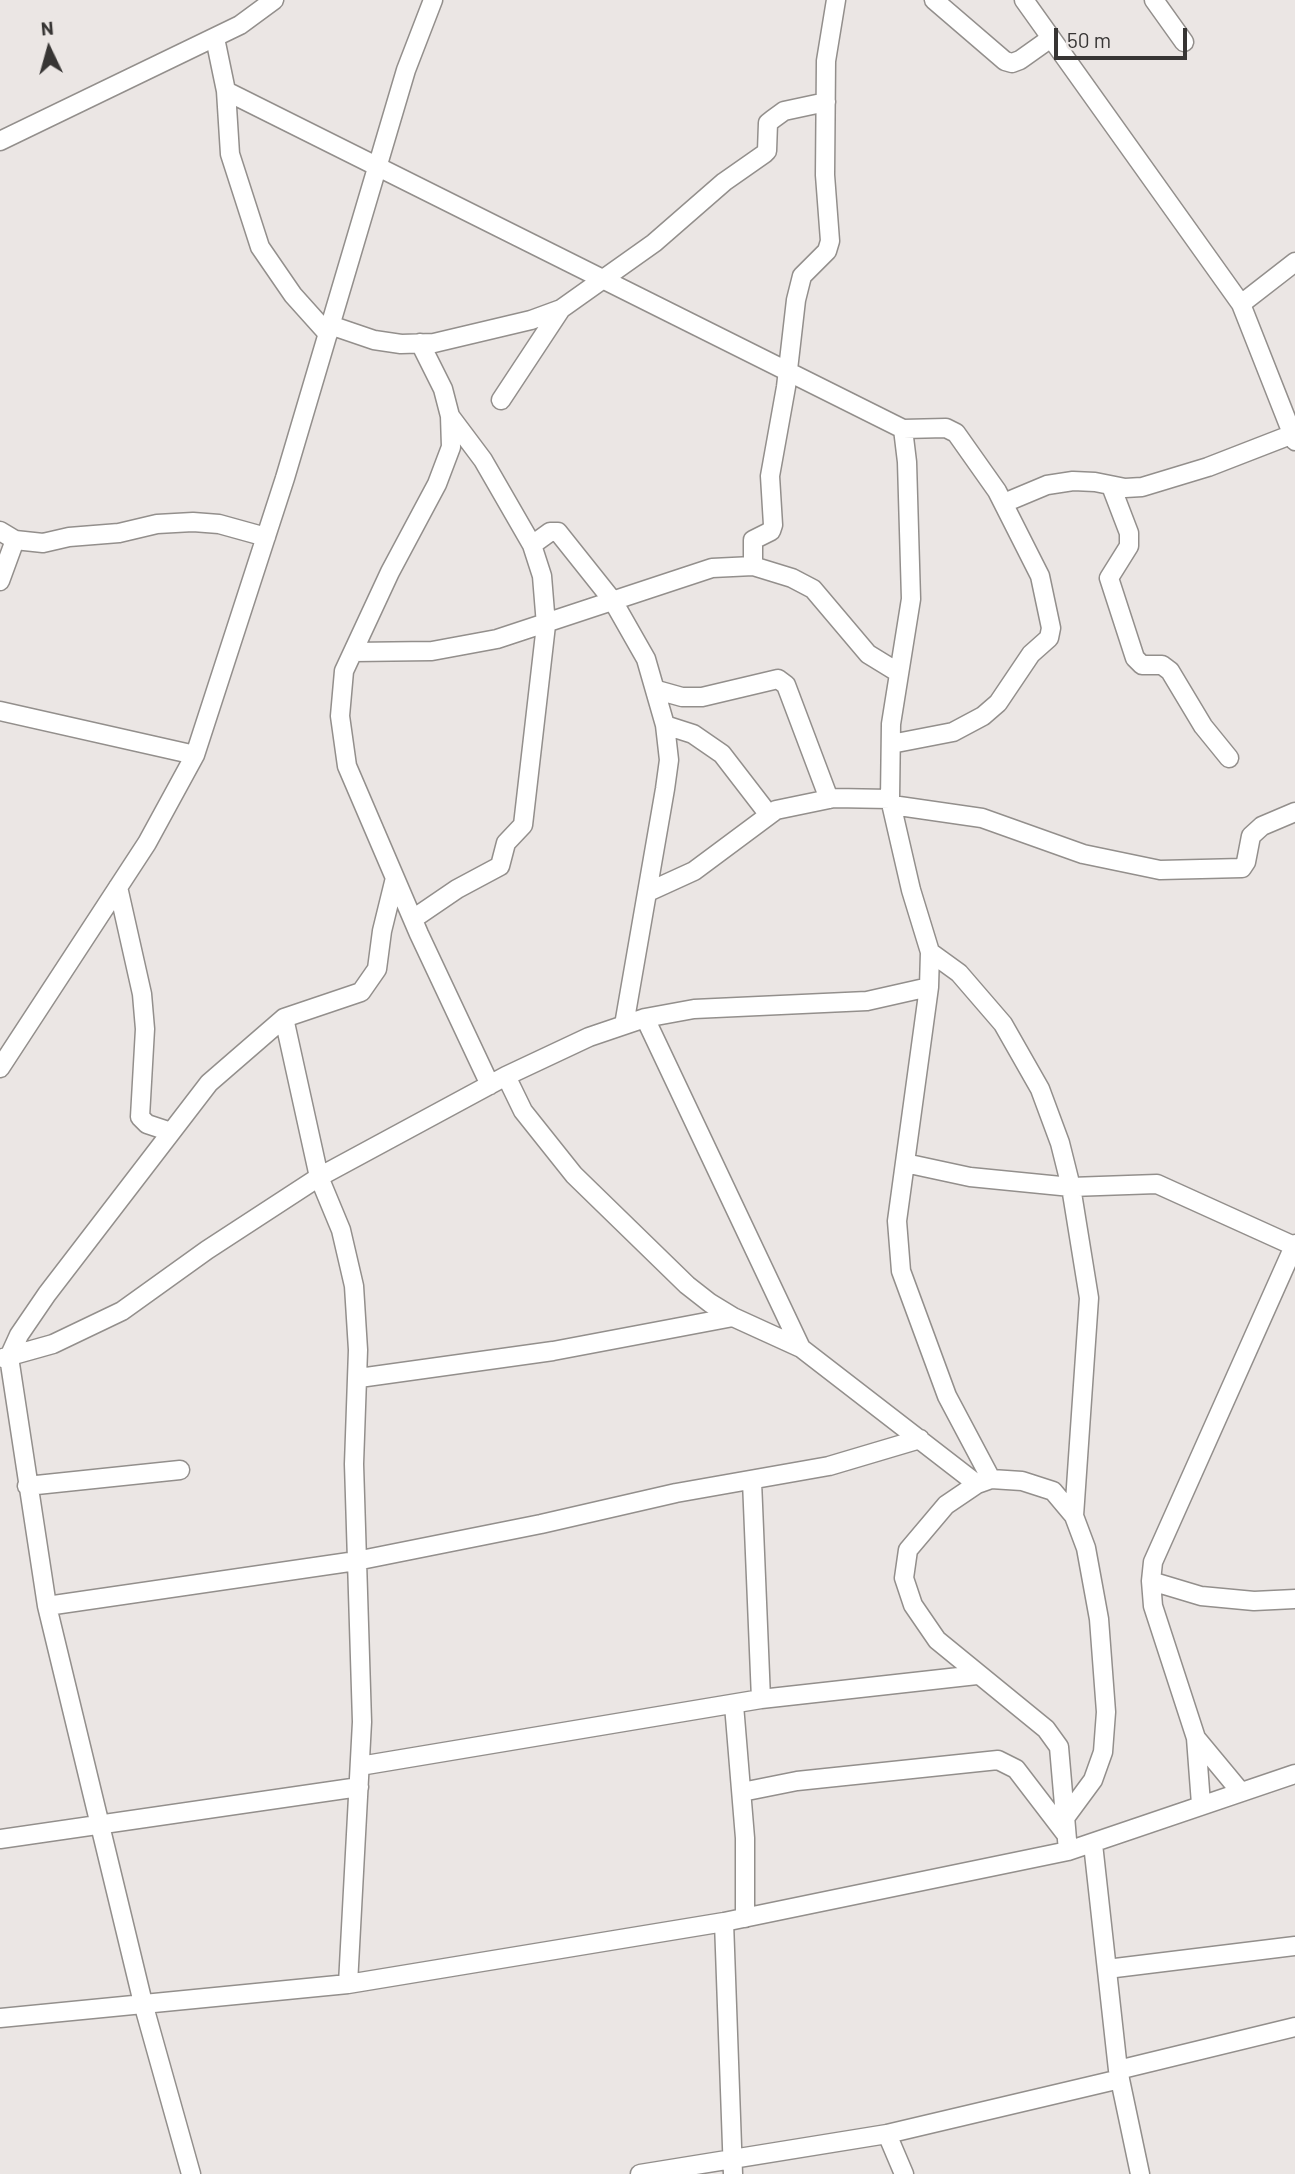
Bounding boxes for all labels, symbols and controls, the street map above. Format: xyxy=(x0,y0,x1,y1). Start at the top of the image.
north arrow xyxy=(14,14,84,84)
scale bar xyxy=(1057,14,1190,58)
text: N xyxy=(40,16,54,40)
text: 50 m xyxy=(1067,27,1111,52)

